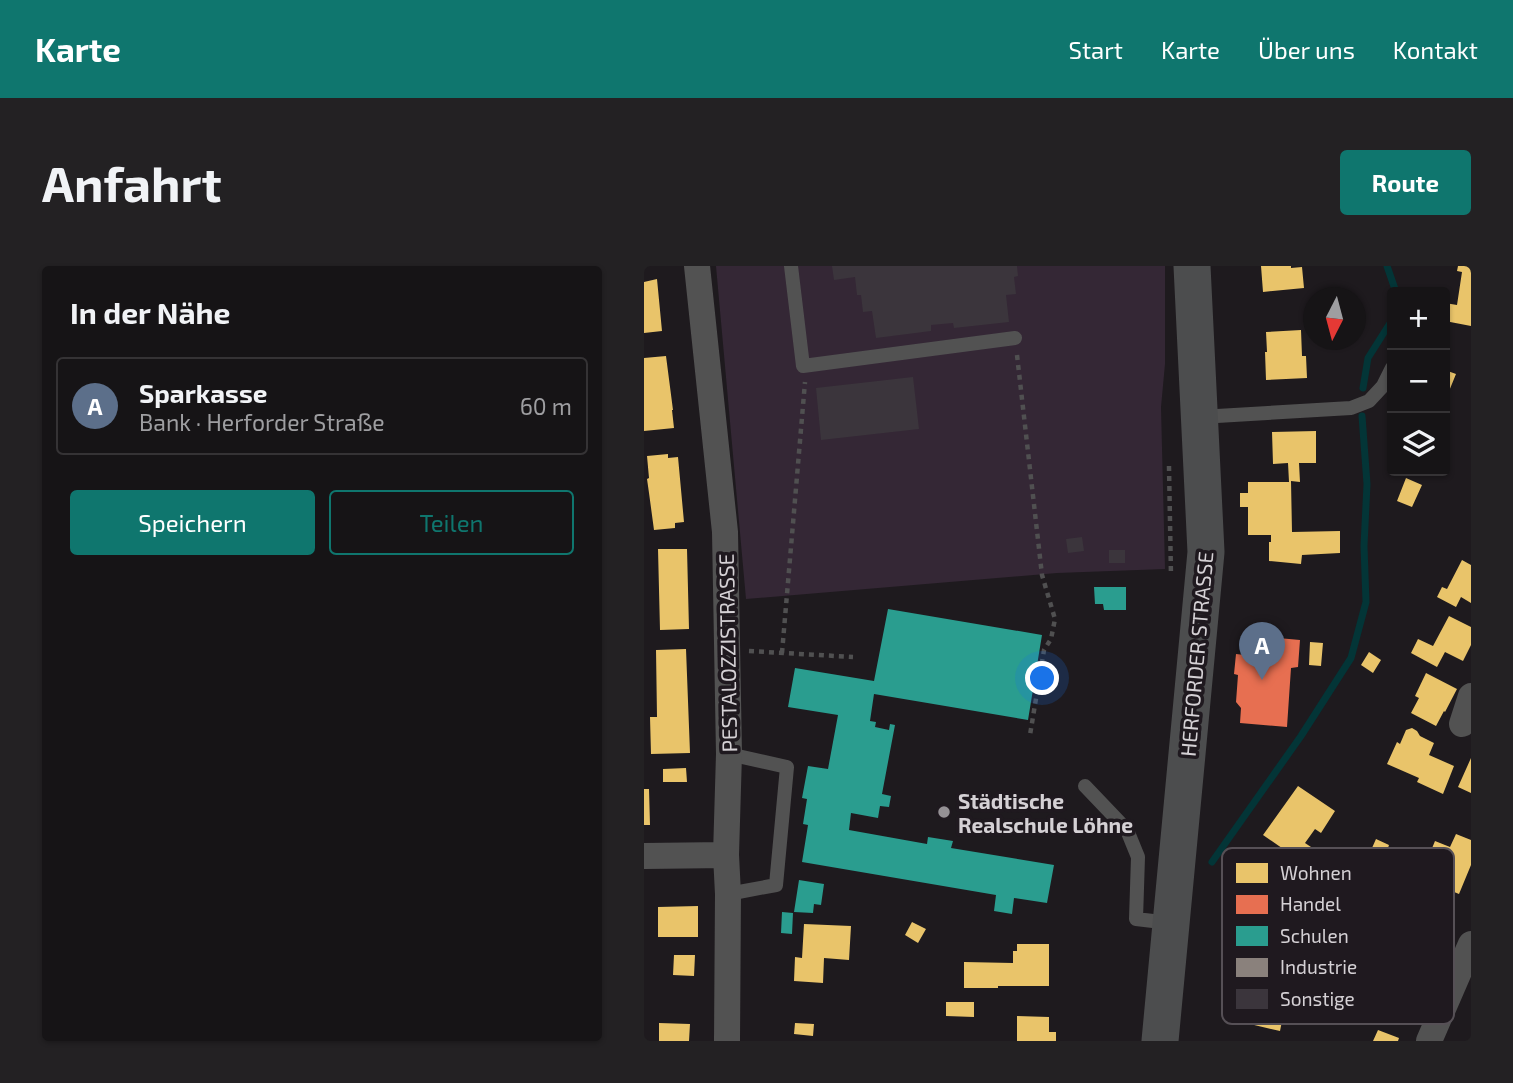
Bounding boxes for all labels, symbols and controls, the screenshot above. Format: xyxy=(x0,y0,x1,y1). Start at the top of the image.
text: Karte xyxy=(35,29,121,69)
text: Start xyxy=(1069,35,1123,64)
text: Karte xyxy=(1161,35,1220,64)
text: Über uns xyxy=(1258,35,1355,64)
text: Kontakt xyxy=(1393,35,1478,64)
button: Route xyxy=(1340,150,1471,215)
text: Anfahrt xyxy=(42,153,222,212)
north arrow xyxy=(1303,287,1366,350)
map controls xyxy=(1387,287,1450,476)
button: + xyxy=(1387,287,1450,350)
text: In der Nähe xyxy=(70,294,231,330)
button: − xyxy=(1387,350,1450,413)
text: Sparkasse xyxy=(139,377,267,408)
text: A xyxy=(87,392,103,420)
text: 60 m xyxy=(520,392,572,420)
text: Bank · Herforder Straße xyxy=(139,408,385,436)
button: layers xyxy=(1387,413,1450,476)
button: Speichern xyxy=(70,490,315,555)
button: Teilen xyxy=(329,490,574,555)
street label: HERFORDER STRASSE xyxy=(1175,550,1217,758)
street label: PESTALOZZISTRASSE xyxy=(713,553,741,753)
pin: A xyxy=(1239,622,1285,680)
your location xyxy=(1025,661,1059,695)
place label: Städtische Realschule Löhne xyxy=(958,788,1133,837)
marker: Städtische Realschule Löhne xyxy=(936,804,952,820)
legend xyxy=(1222,848,1454,1024)
text: Wohnen xyxy=(1280,861,1352,884)
text: Handel xyxy=(1280,892,1341,915)
text: Schulen xyxy=(1280,924,1349,947)
text: Industrie xyxy=(1280,955,1357,978)
text: Sonstige xyxy=(1280,987,1355,1010)

